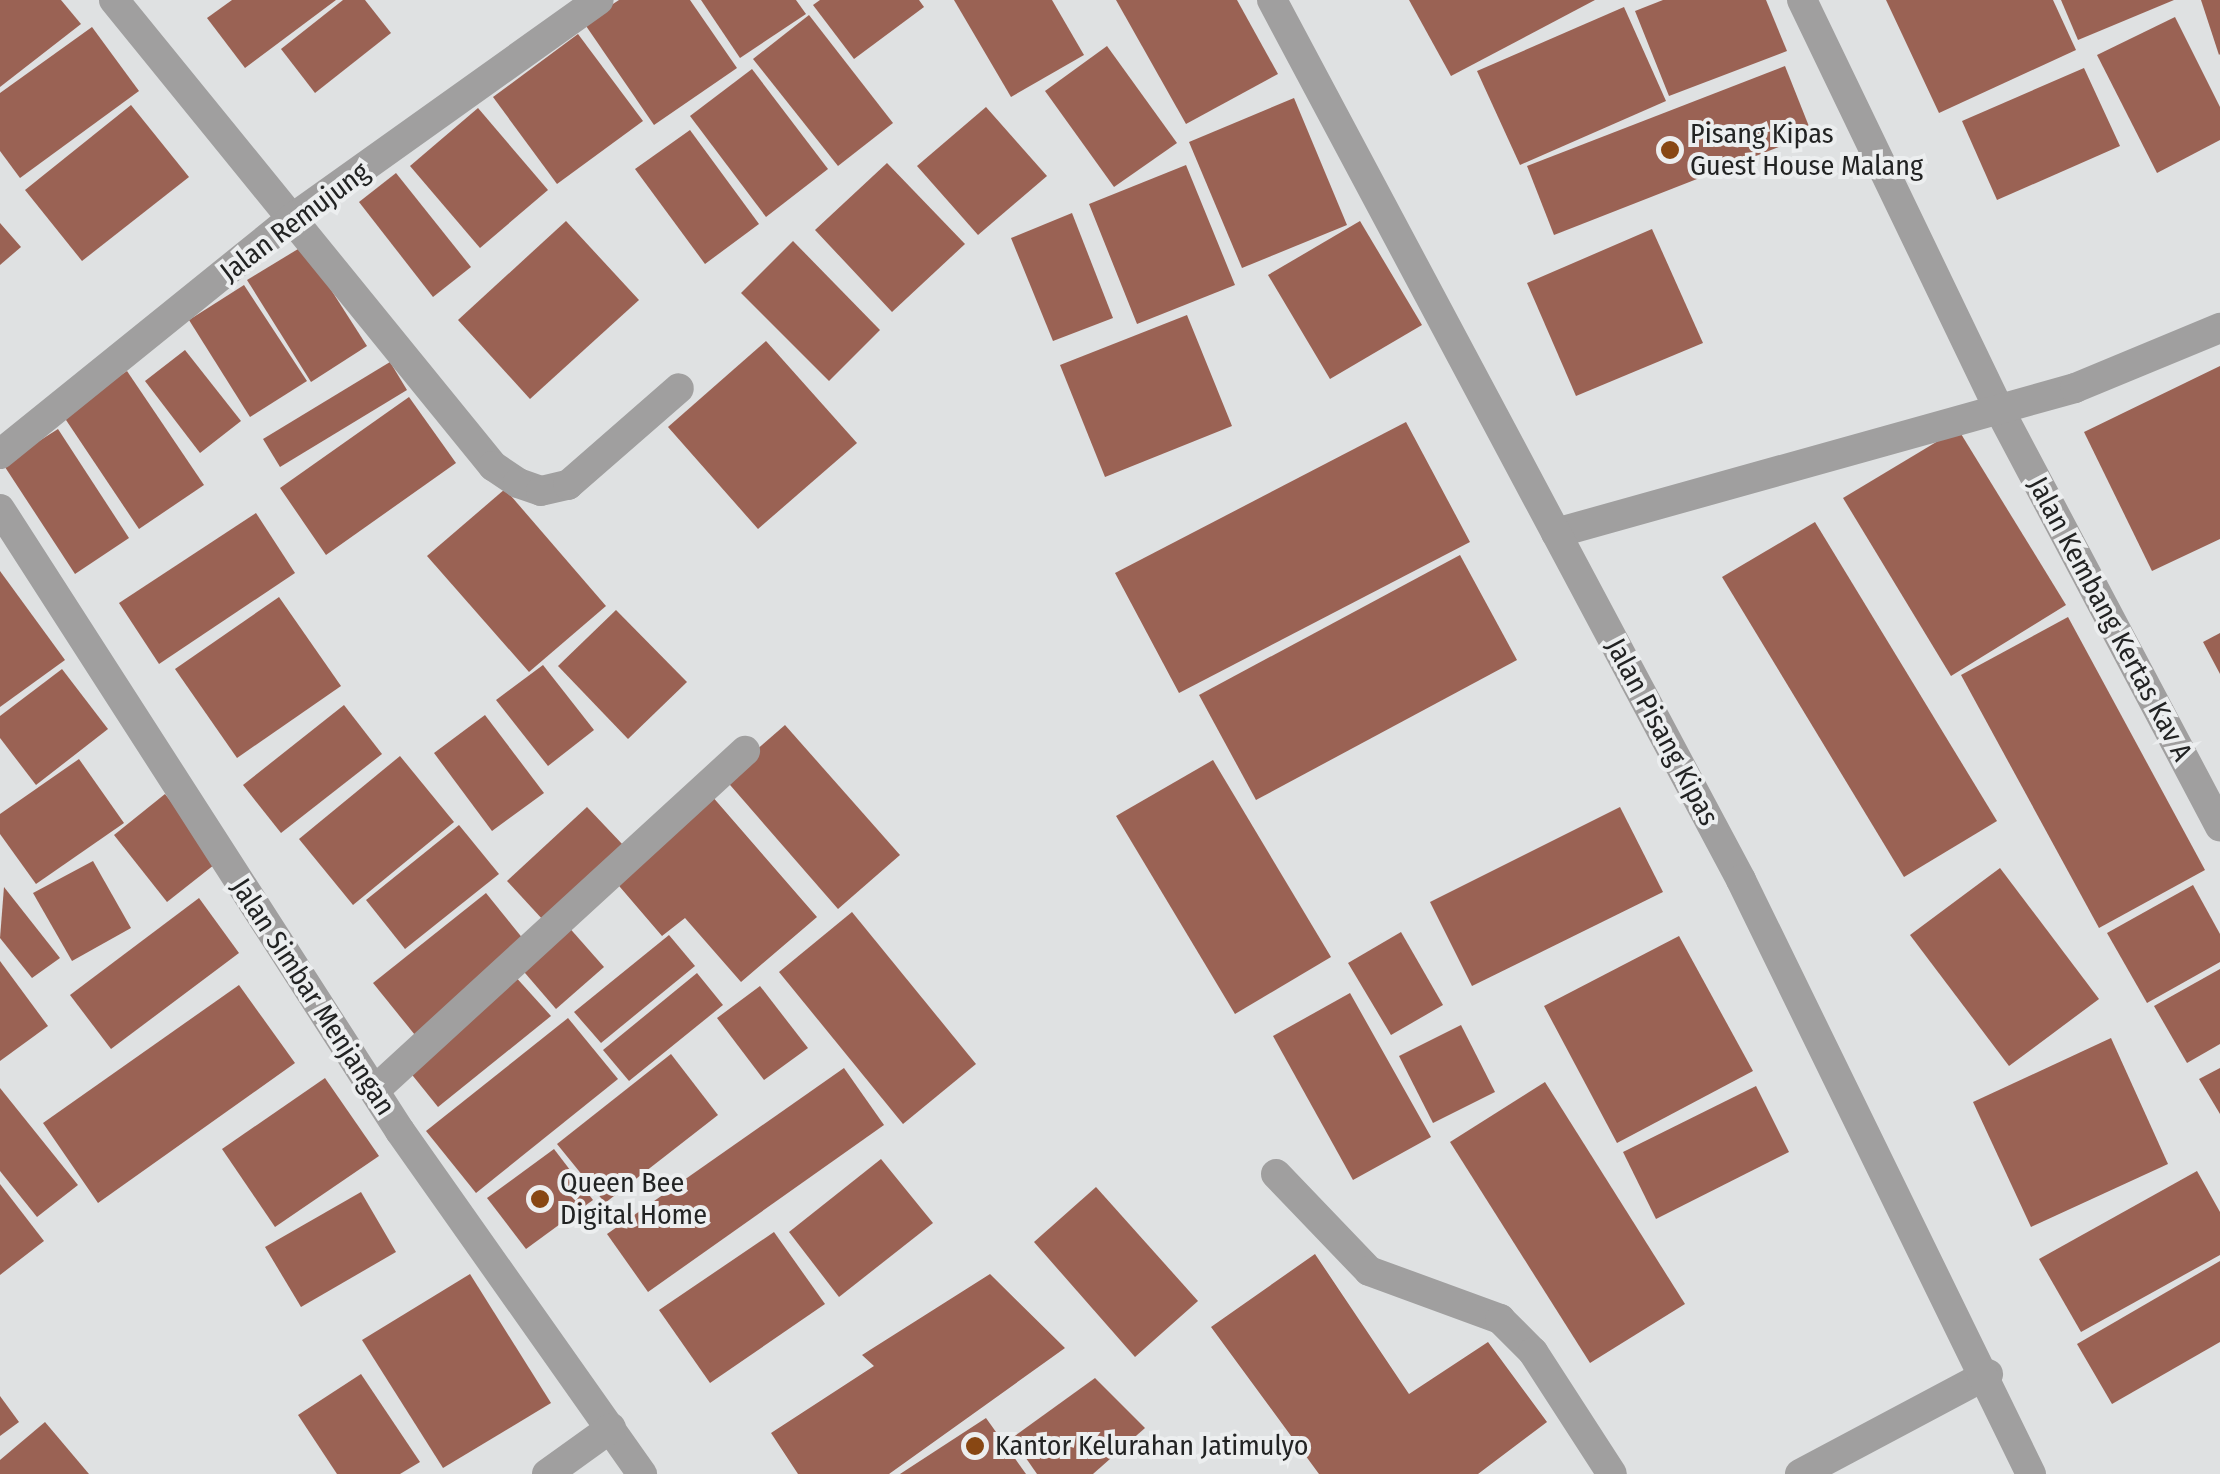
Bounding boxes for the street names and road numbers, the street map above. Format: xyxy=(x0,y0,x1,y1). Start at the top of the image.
street label: Jalan Remujung xyxy=(214,155,376,289)
street label: Jalan Kembang Kertas Kav A xyxy=(2021,471,2199,767)
street label: Jalan Pisang Kipas xyxy=(1599,633,1725,831)
street label: Jalan Simbar Menjangan xyxy=(224,872,402,1122)

